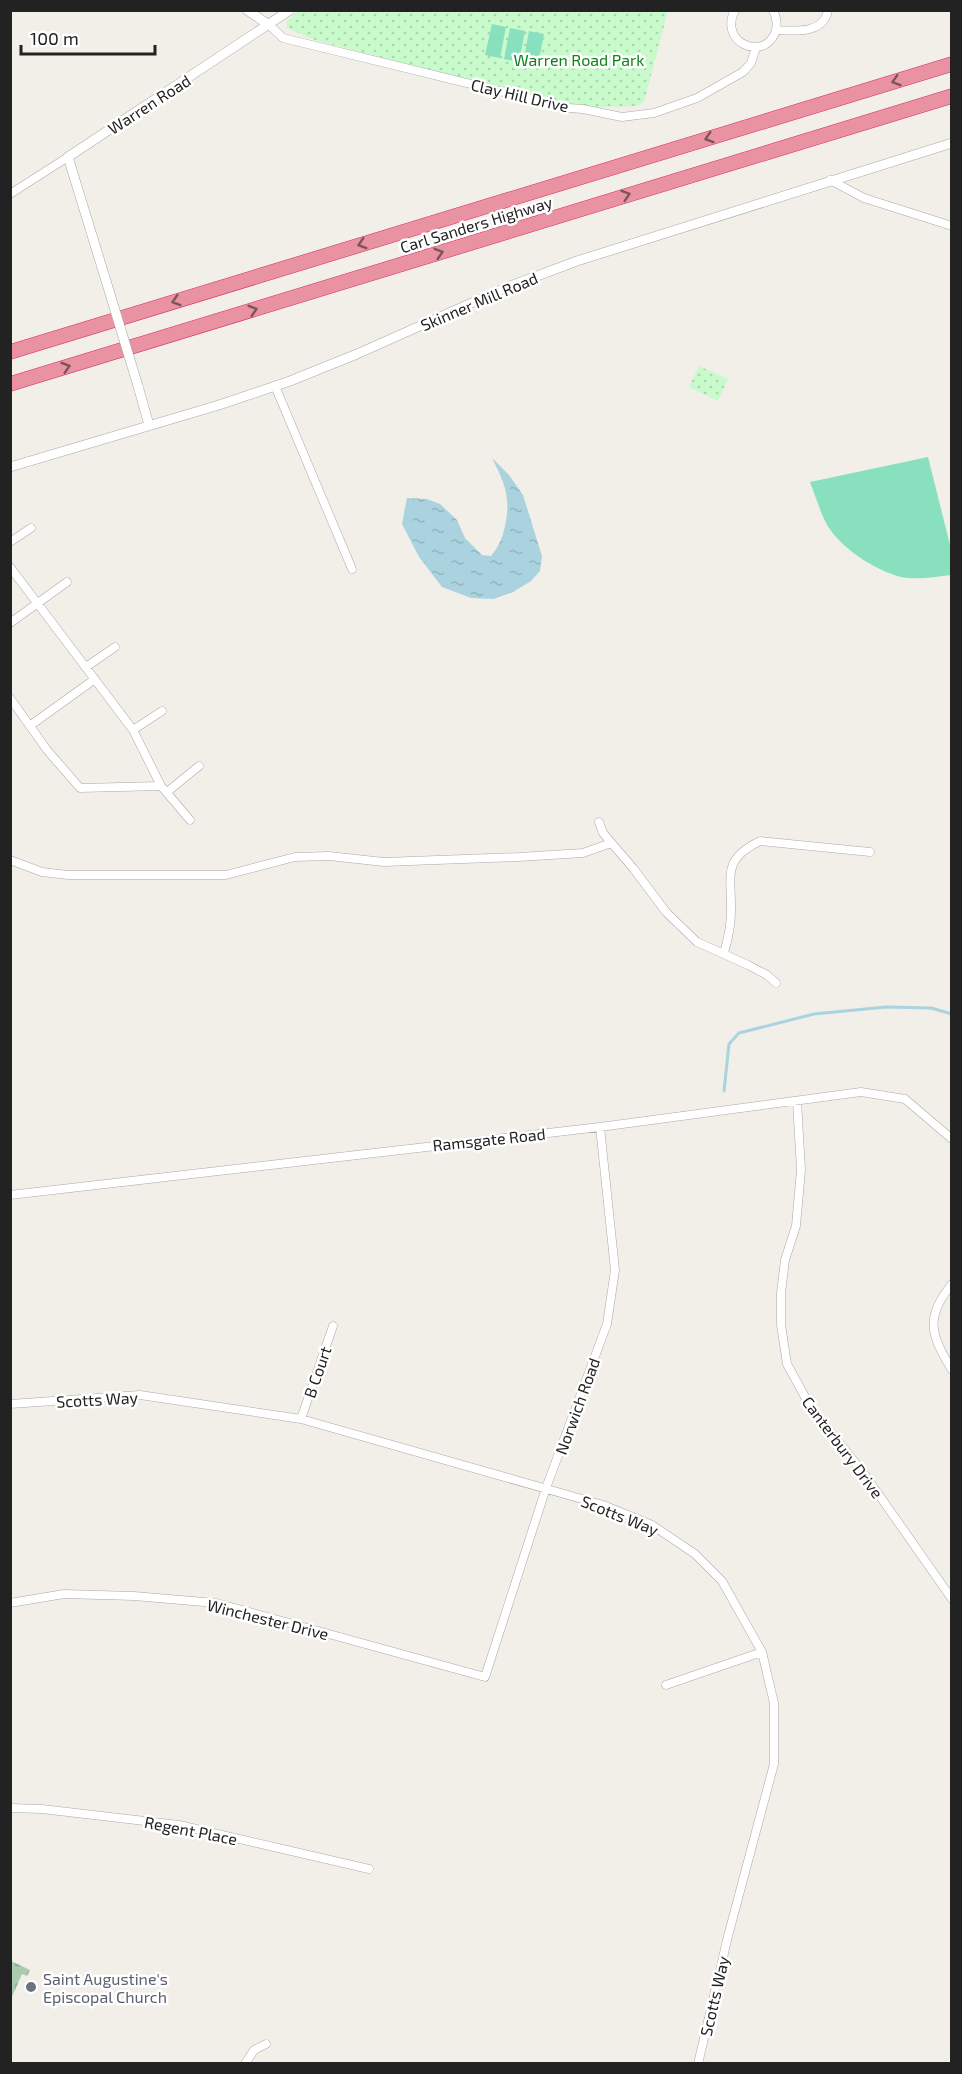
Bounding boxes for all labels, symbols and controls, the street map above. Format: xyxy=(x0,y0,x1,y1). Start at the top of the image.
scale bar xyxy=(21,18,154,56)
text: 100 m xyxy=(30,27,79,49)
park label: Warren Road Park xyxy=(514,50,644,69)
street label: Warren Road xyxy=(104,70,194,138)
one-way arrow xyxy=(891,74,902,86)
street label: Clay Hill Drive xyxy=(469,75,571,115)
one-way arrow xyxy=(704,131,715,143)
one-way arrow xyxy=(620,190,631,202)
street label: Carl Sanders Highway xyxy=(397,192,555,256)
one-way arrow xyxy=(357,237,368,249)
one-way arrow xyxy=(433,248,444,260)
street label: Skinner Mill Road xyxy=(418,268,540,334)
one-way arrow xyxy=(171,294,182,307)
one-way arrow xyxy=(247,305,258,317)
one-way arrow xyxy=(60,362,71,374)
street label: Ramsgate Road xyxy=(432,1124,546,1154)
street label: B Court xyxy=(299,1344,335,1400)
street label: Norwich Road xyxy=(551,1355,603,1457)
street label: Scotts Way xyxy=(56,1387,139,1411)
street label: Canterbury Drive xyxy=(799,1392,887,1502)
street label: Scotts Way xyxy=(579,1491,662,1539)
street label: Winchester Drive xyxy=(205,1595,331,1643)
street label: Regent Place xyxy=(143,1812,239,1848)
street label: Scotts Way xyxy=(696,1954,733,2038)
place label: Saint Augustine's Episcopal Church xyxy=(43,1969,168,2006)
marker: Saint Augustine's Episcopal Church xyxy=(24,1980,38,1994)

